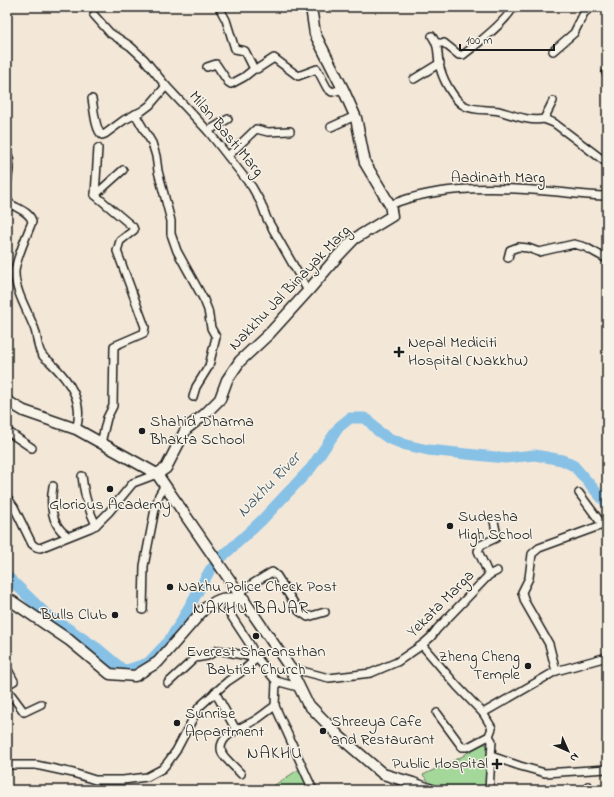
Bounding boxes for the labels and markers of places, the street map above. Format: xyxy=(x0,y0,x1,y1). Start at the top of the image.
place label: Nepal Mediciti Hospital (Nakkhu) xyxy=(408,331,528,373)
marker: Nepal Mediciti Hospital (Nakkhu) xyxy=(393,346,405,358)
place label: Shahid Dharma Bhakta School xyxy=(149,410,254,452)
marker: Shahid Dharma Bhakta School xyxy=(137,426,147,436)
marker: Glorious Academy xyxy=(105,484,115,494)
place label: Glorious Academy xyxy=(49,493,171,517)
place label: Sudesha High School xyxy=(458,505,532,547)
marker: Sudesha High School xyxy=(445,521,455,531)
place label: Nakhu Police Check Post xyxy=(178,575,338,599)
marker: Nakhu Police Check Post xyxy=(165,582,175,592)
place label: Bulls Club xyxy=(40,603,108,627)
marker: Bulls Club xyxy=(110,610,120,620)
marker: Everest Sharansthan Babtist Church xyxy=(251,631,261,641)
place label: Everest Sharansthan Babtist Church xyxy=(187,640,326,682)
place label: Zheng Cheng Temple xyxy=(438,645,521,687)
marker: Zheng Cheng Temple xyxy=(523,661,533,671)
place label: Sunrise Appartment xyxy=(185,702,265,744)
place label: Shreeya Cafe and Restaurant xyxy=(331,710,435,752)
marker: Sunrise Appartment xyxy=(172,718,182,728)
marker: Shreeya Cafe and Restaurant xyxy=(318,726,328,736)
place label: Public Hospital xyxy=(392,752,488,776)
marker: Public Hospital xyxy=(491,758,503,770)

